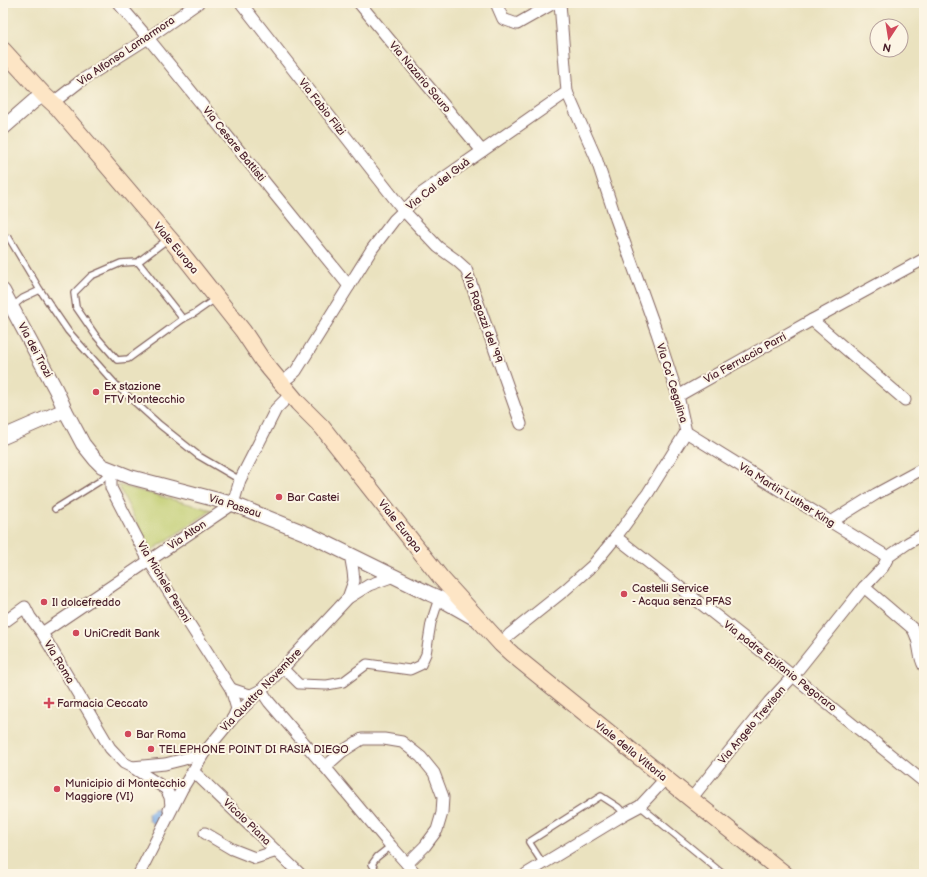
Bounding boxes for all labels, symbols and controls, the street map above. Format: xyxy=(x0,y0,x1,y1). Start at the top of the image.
street label: Via Alfonso Lamarmora xyxy=(75,14,177,88)
north arrow xyxy=(869,18,909,58)
street label: Via Nazario Sauro xyxy=(386,39,454,115)
text: N xyxy=(882,40,892,55)
street label: Via Fabio Filzi xyxy=(296,76,348,138)
street label: Via Cesare Battisti xyxy=(200,104,268,184)
street label: Via Cal del Guà xyxy=(404,155,472,213)
street label: Viale Europa xyxy=(151,220,201,276)
street label: Via Ragazzi del '99 xyxy=(461,271,505,365)
street label: Via dei Trozi xyxy=(15,320,55,380)
street label: Via Ferruccio Parri xyxy=(702,330,788,386)
street label: Via Ca' Cegalina xyxy=(654,342,690,424)
place label: Ex stazione FTV Montecchio xyxy=(104,380,185,406)
marker: Ex stazione FTV Montecchio xyxy=(91,387,101,397)
street label: Via Martin Luther King xyxy=(736,460,838,530)
street label: Via Passau xyxy=(207,491,263,521)
place label: Bar Castei xyxy=(287,491,339,504)
marker: Bar Castei xyxy=(274,492,284,502)
street label: Viale Europa xyxy=(375,497,425,555)
street label: Via Alton xyxy=(165,518,209,552)
street label: Via Michele Peroni xyxy=(135,539,193,625)
place label: Castelli Service - Acqua senza PFAS xyxy=(632,582,732,608)
marker: Castelli Service - Acqua senza PFAS xyxy=(619,589,629,599)
place label: Il dolcefreddo xyxy=(52,596,121,609)
marker: Il dolcefreddo xyxy=(39,597,49,607)
street label: Via padre Epifanio Pegoraro xyxy=(721,618,839,714)
place label: UniCredit Bank xyxy=(84,627,160,640)
marker: UniCredit Bank xyxy=(71,628,81,638)
street label: Via Roma xyxy=(41,638,77,686)
street label: Via Quattro Novembre xyxy=(218,645,305,734)
street label: Via Angelo Trevisan xyxy=(716,683,788,767)
place label: Farmacia Ceccato xyxy=(57,697,148,710)
marker: Farmacia Ceccato xyxy=(44,698,54,708)
street label: Viale della Vittoria xyxy=(592,718,670,784)
place label: Bar Roma xyxy=(136,728,186,741)
marker: Bar Roma xyxy=(123,729,133,739)
place label: TELEPHONE POINT DI RASIA DIEGO xyxy=(159,743,349,756)
marker: TELEPHONE POINT DI RASIA DIEGO xyxy=(146,744,156,754)
place label: Municipio di Montecchio Maggiore (VI) xyxy=(65,777,186,803)
marker: Municipio di Montecchio Maggiore (VI) xyxy=(52,784,62,794)
street label: Vicolo Piana xyxy=(220,796,274,848)

